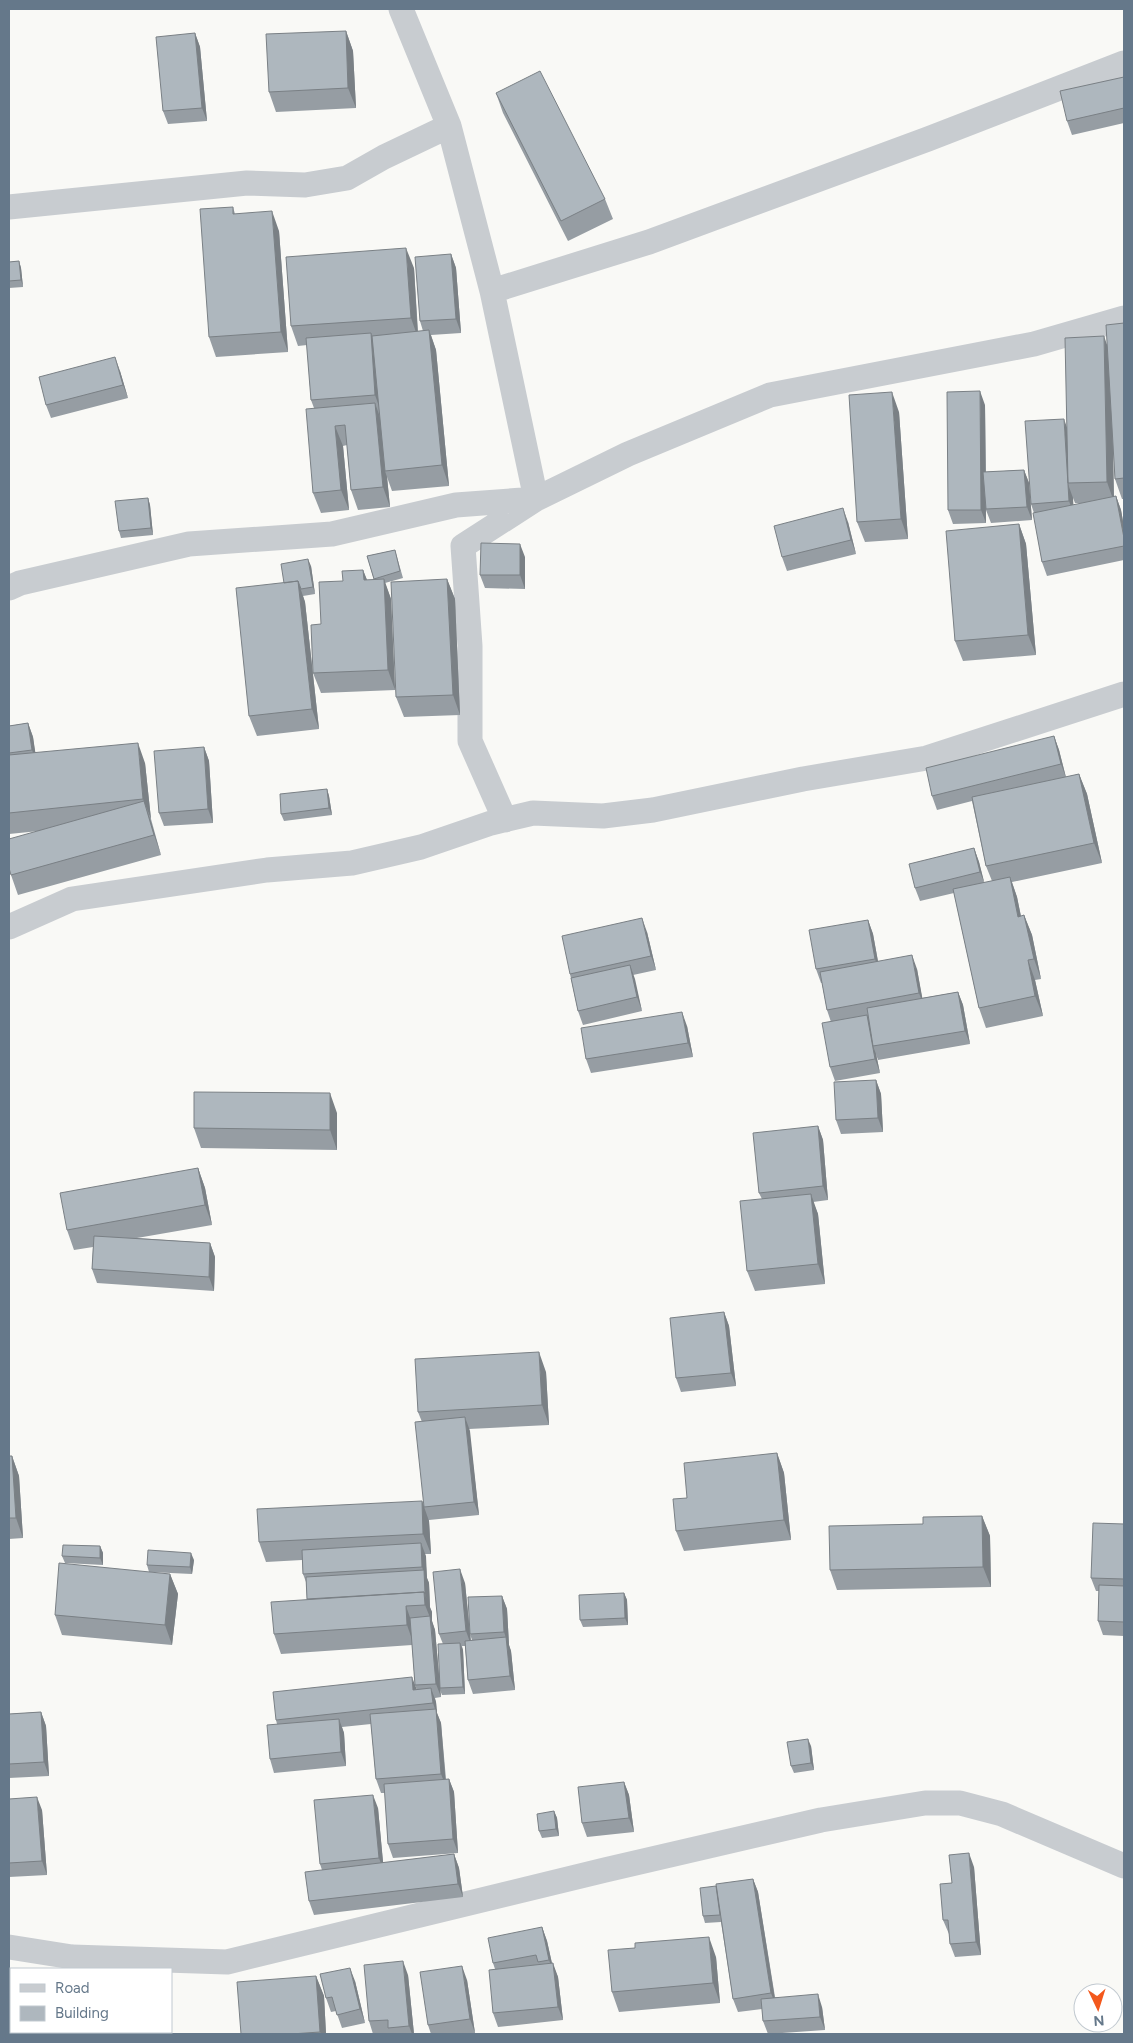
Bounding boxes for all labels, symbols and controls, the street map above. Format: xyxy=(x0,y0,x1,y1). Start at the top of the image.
legend xyxy=(10,1968,172,2033)
text: Road xyxy=(55,1979,90,1997)
north arrow xyxy=(1073,1983,1123,2033)
text: Building xyxy=(55,2004,109,2022)
text: N xyxy=(1093,2012,1105,2029)

